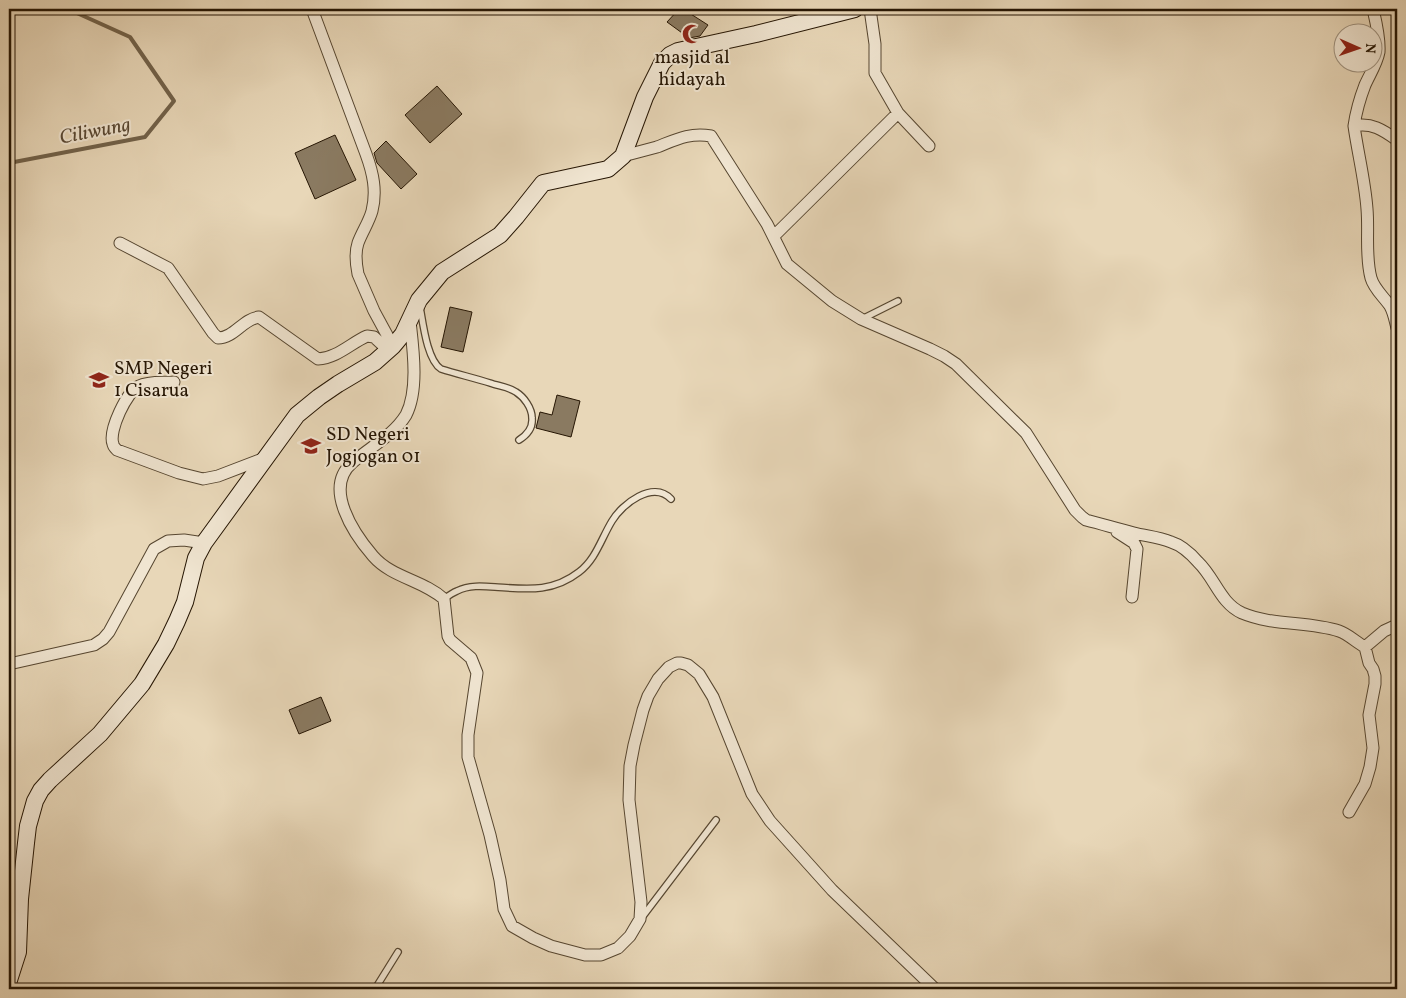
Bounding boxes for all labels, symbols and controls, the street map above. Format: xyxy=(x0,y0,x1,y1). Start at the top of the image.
north arrow xyxy=(1334,22,1384,72)
mosque icon: masjid al hidayah xyxy=(681,23,703,45)
text: N xyxy=(1360,43,1379,54)
place label: masjid al hidayah xyxy=(654,45,730,93)
water label: Ciliwung xyxy=(57,111,133,153)
place label: SMP Negeri 1 Cisarua xyxy=(114,356,213,404)
school or university icon: SMP Negeri 1 Cisarua xyxy=(88,369,110,391)
place label: SD Negeri Jogjogan 01 xyxy=(326,422,421,470)
school or university icon: SD Negeri Jogjogan 01 xyxy=(300,435,322,457)

